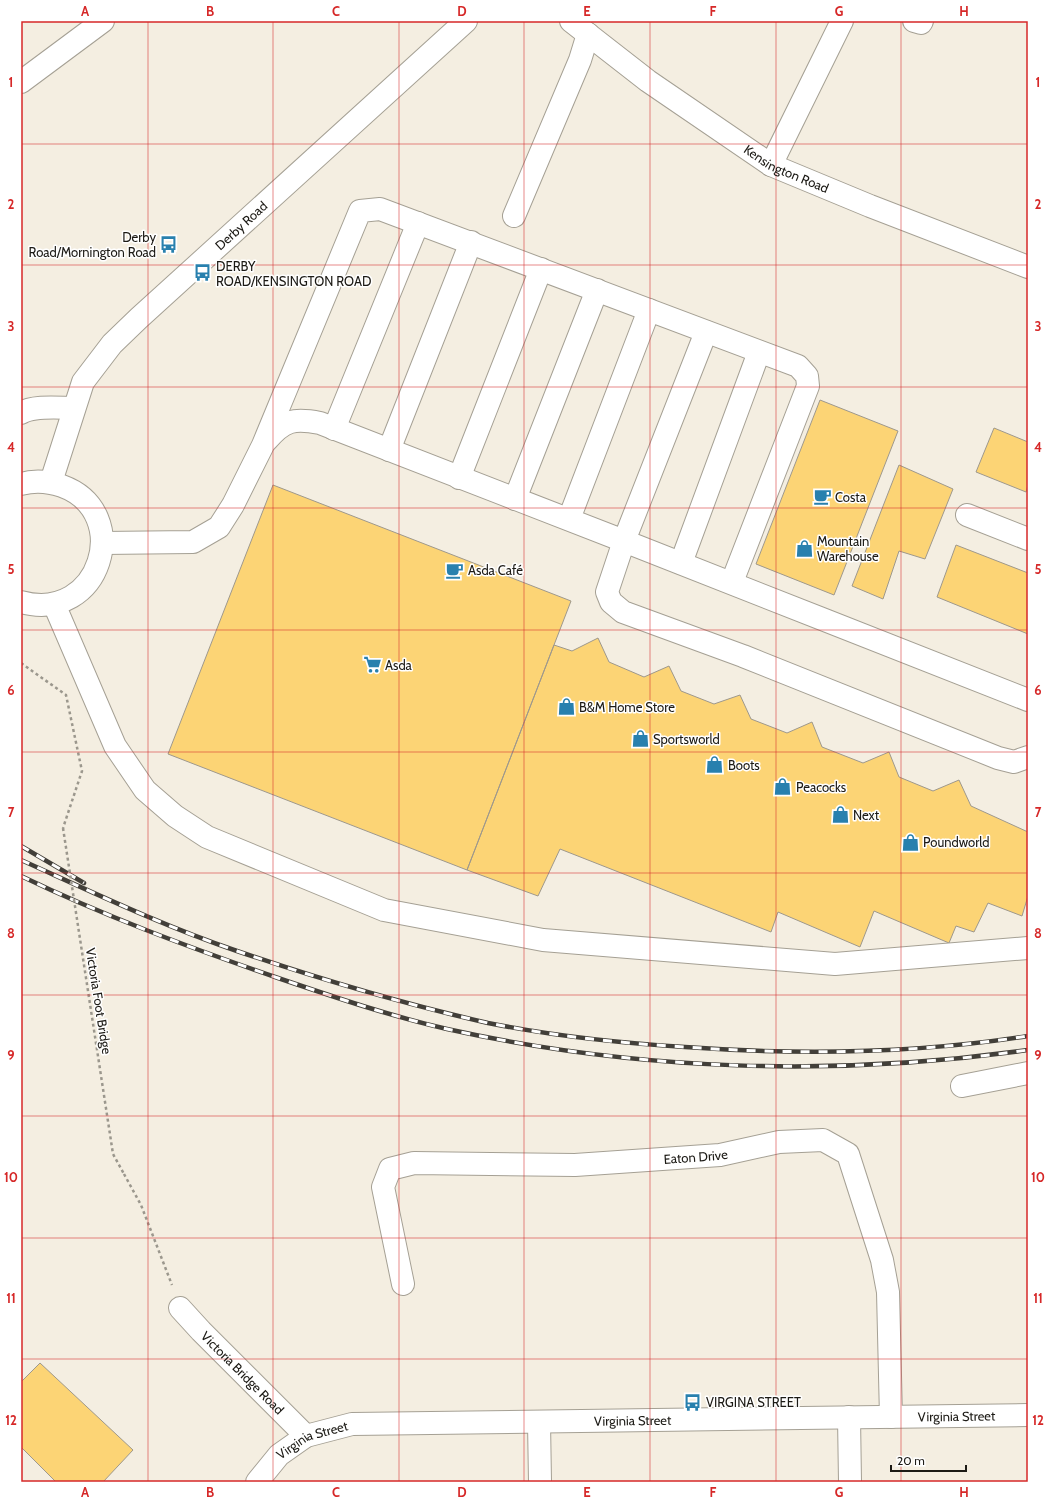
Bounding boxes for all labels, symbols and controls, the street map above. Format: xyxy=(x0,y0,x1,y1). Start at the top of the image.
text: A xyxy=(81,3,90,19)
text: B xyxy=(206,3,214,19)
text: C xyxy=(332,3,340,19)
text: D xyxy=(457,3,467,19)
text: E xyxy=(583,3,591,19)
text: F xyxy=(710,3,717,19)
text: G xyxy=(835,3,844,19)
text: H xyxy=(959,3,969,19)
text: 1 xyxy=(9,74,13,90)
text: 1 xyxy=(1036,74,1040,90)
street label: Kensington Road xyxy=(741,141,831,196)
text: 2 xyxy=(8,196,15,212)
text: 2 xyxy=(1035,196,1042,212)
street label: Derby Road xyxy=(212,198,270,253)
place label: Derby Road/Mornington Road xyxy=(29,229,156,260)
bus stop icon: Derby Road/Mornington Road xyxy=(159,234,179,254)
place label: DERBY ROAD/KENSINGTON ROAD xyxy=(216,258,371,289)
bus stop icon: DERBY ROAD/KENSINGTON ROAD xyxy=(193,263,213,283)
text: 3 xyxy=(7,318,15,334)
text: 3 xyxy=(1034,318,1042,334)
text: 4 xyxy=(7,439,15,455)
text: 4 xyxy=(1034,439,1042,455)
cafe icon: Costa xyxy=(812,487,832,507)
place label: Costa xyxy=(835,489,867,505)
place label: Mountain Warehouse xyxy=(817,533,879,564)
shop icon: Mountain Warehouse xyxy=(794,538,814,558)
cafe icon: Asda Café xyxy=(445,560,465,580)
text: 5 xyxy=(8,561,15,577)
text: 5 xyxy=(1035,561,1042,577)
place label: Asda Café xyxy=(468,562,523,578)
supermarket icon: Asda xyxy=(362,655,382,675)
place label: Asda xyxy=(385,657,413,673)
text: 6 xyxy=(7,682,15,698)
text: 6 xyxy=(1034,682,1042,698)
shop icon: B&M Home Store xyxy=(556,697,576,717)
place label: B&M Home Store xyxy=(579,699,675,715)
shop icon: Sportsworld xyxy=(630,729,650,749)
place label: Sportsworld xyxy=(653,731,720,747)
shop icon: Boots xyxy=(705,755,725,775)
place label: Boots xyxy=(728,757,760,773)
shop icon: Peacocks xyxy=(773,777,793,797)
place label: Peacocks xyxy=(796,779,847,795)
text: 7 xyxy=(8,804,15,820)
text: 7 xyxy=(1035,804,1042,820)
shop icon: Next xyxy=(830,805,850,825)
place label: Next xyxy=(853,807,880,823)
shop icon: Poundworld xyxy=(900,832,920,852)
place label: Poundworld xyxy=(923,834,990,850)
text: 8 xyxy=(7,925,15,941)
text: 8 xyxy=(1034,925,1042,941)
street label: Victoria Foot Bridge xyxy=(83,947,115,1056)
text: 9 xyxy=(7,1047,15,1063)
text: 9 xyxy=(1034,1047,1042,1063)
street label: Eaton Drive xyxy=(663,1145,730,1167)
text: 10 xyxy=(4,1169,18,1185)
text: 10 xyxy=(1031,1169,1045,1185)
text: 11 xyxy=(6,1290,16,1306)
text: 11 xyxy=(1033,1290,1043,1306)
street label: Victoria Bridge Road xyxy=(198,1328,287,1417)
bus stop icon: VIRGINA STREET xyxy=(683,1392,703,1412)
place label: VIRGINA STREET xyxy=(706,1394,801,1410)
street label: Virginia Street xyxy=(918,1407,996,1424)
text: 12 xyxy=(5,1412,17,1428)
street label: Virginia Street xyxy=(594,1412,672,1429)
text: 12 xyxy=(1032,1412,1044,1428)
street label: Virginia Street xyxy=(273,1417,350,1462)
scale bar xyxy=(891,1447,966,1473)
text: 20 m xyxy=(897,1453,925,1468)
text: A xyxy=(81,1484,90,1500)
text: B xyxy=(206,1484,214,1500)
text: C xyxy=(332,1484,340,1500)
text: D xyxy=(457,1484,467,1500)
text: E xyxy=(583,1484,591,1500)
text: F xyxy=(710,1484,717,1500)
text: G xyxy=(835,1484,844,1500)
text: H xyxy=(959,1484,969,1500)

